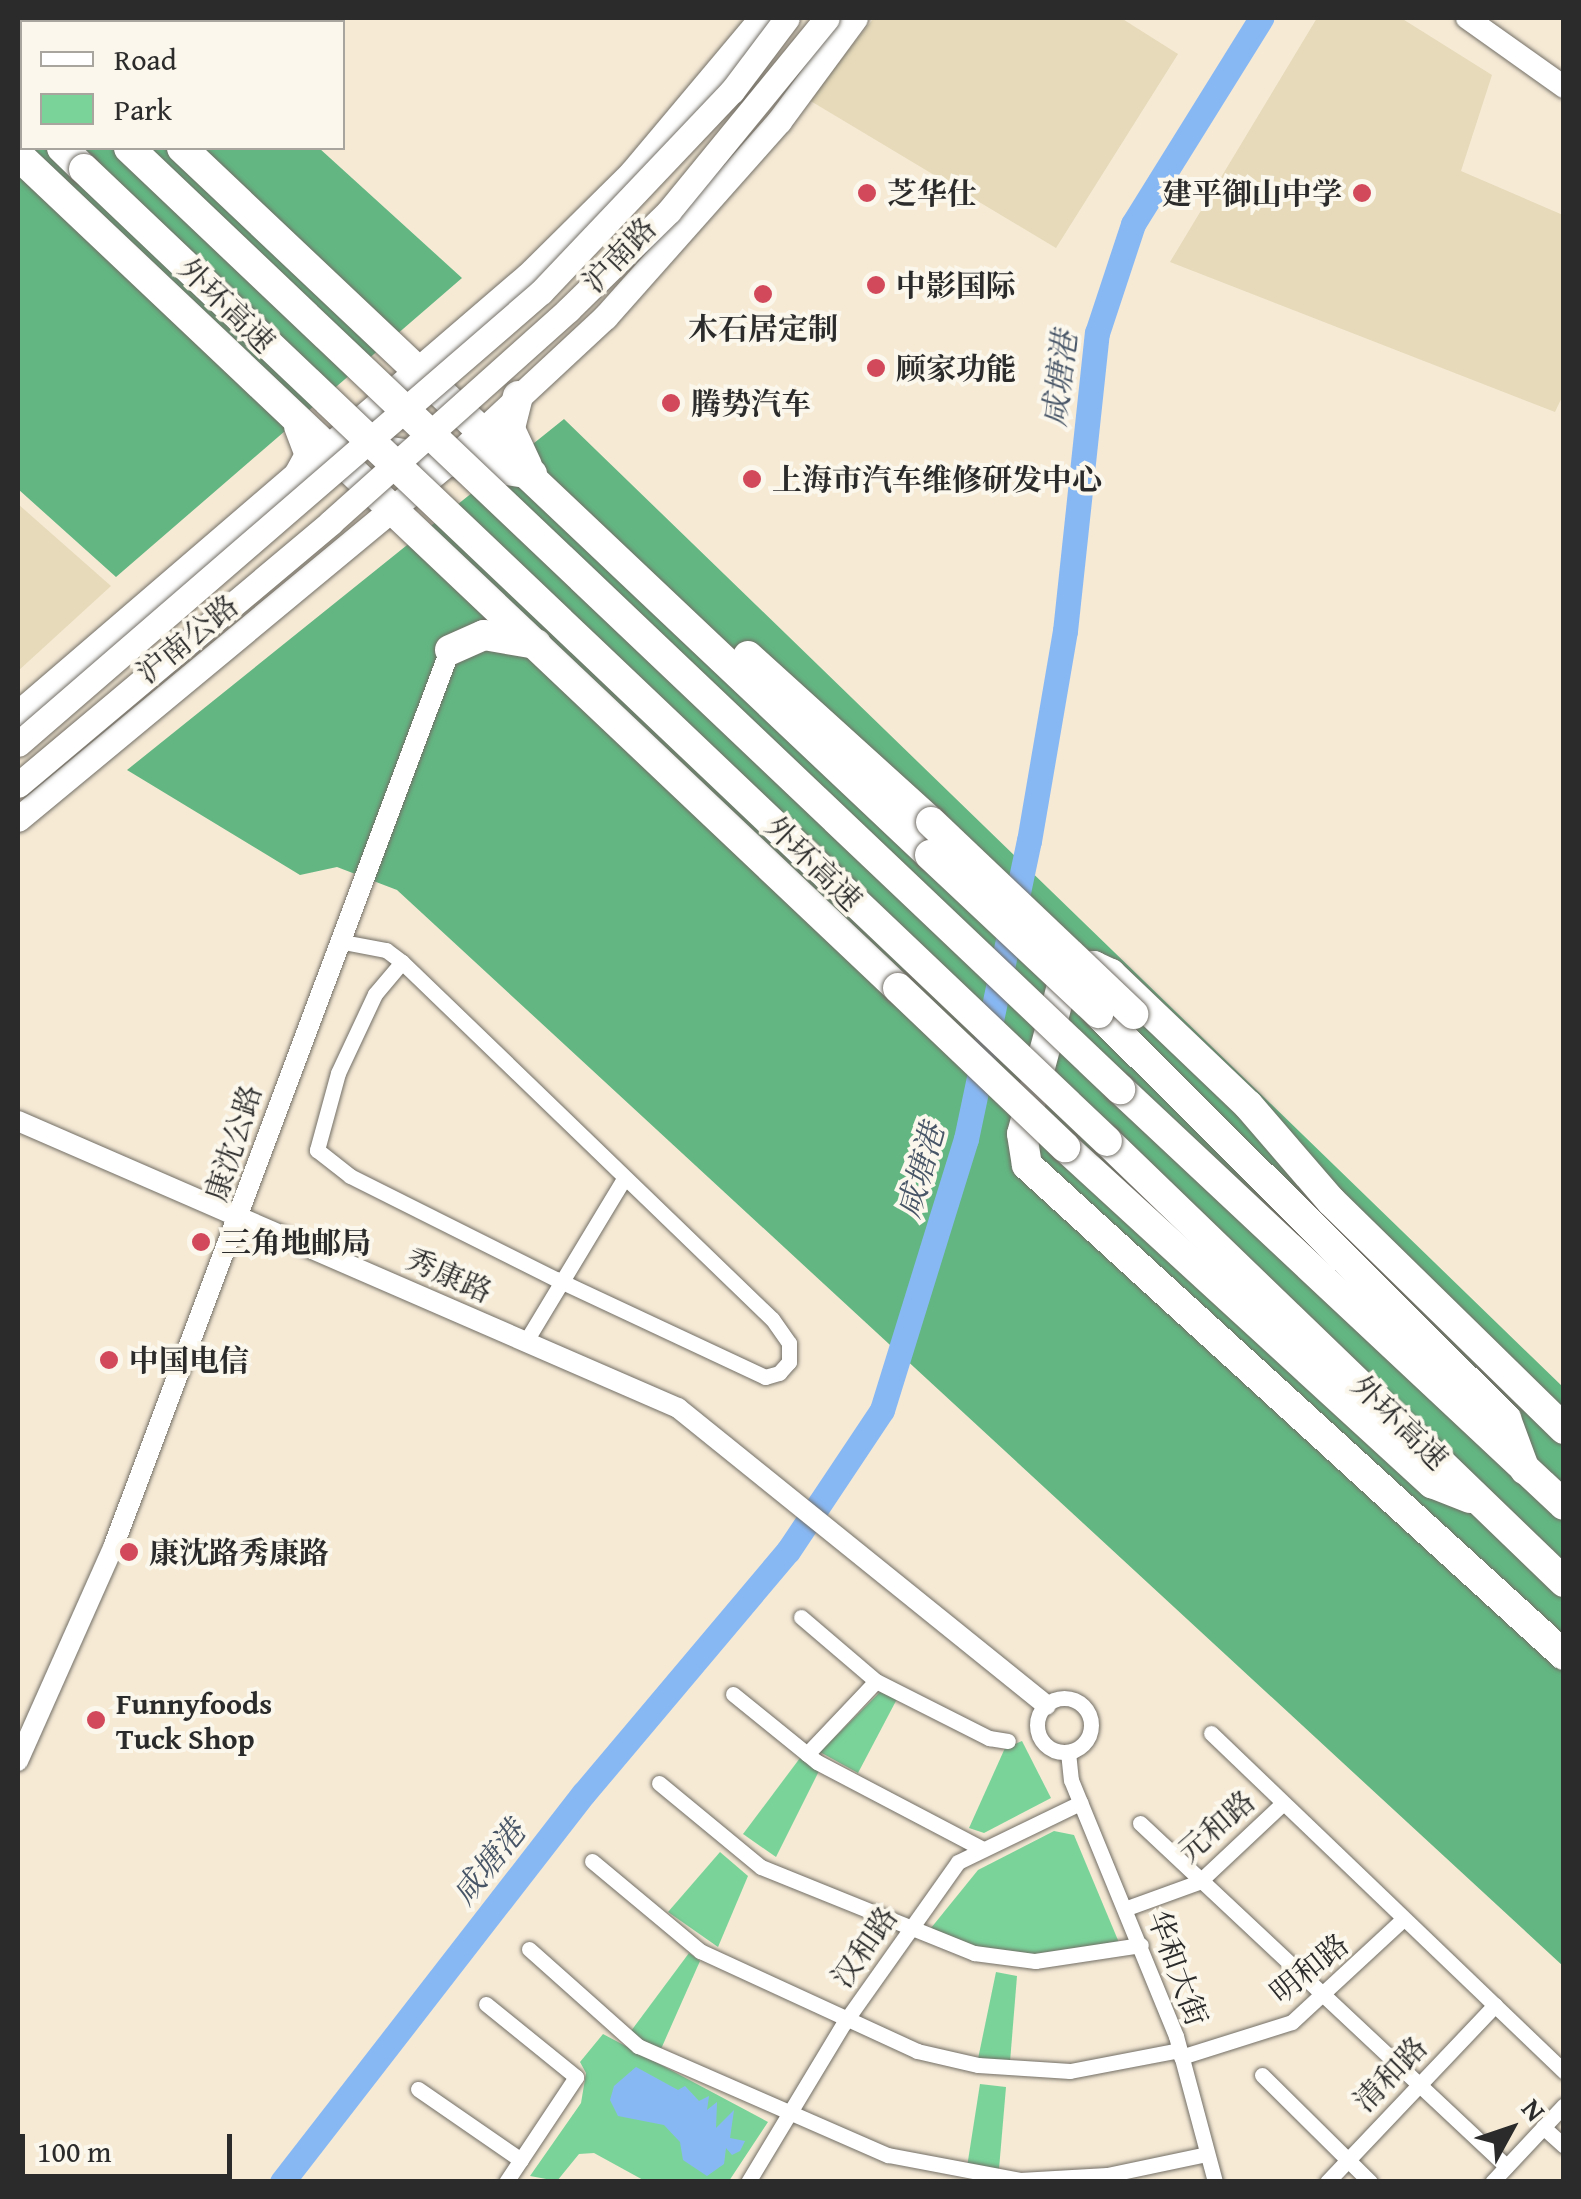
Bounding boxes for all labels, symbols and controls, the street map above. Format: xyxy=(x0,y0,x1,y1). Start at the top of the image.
legend xyxy=(20,20,345,150)
text: Road xyxy=(114,37,177,81)
text: Park xyxy=(114,87,172,131)
place label: 芝华仕 xyxy=(887,175,977,211)
place label: 建平御山中学 xyxy=(1162,175,1342,211)
marker: 芝华仕 xyxy=(856,182,878,204)
marker: 建平御山中学 xyxy=(1351,182,1373,204)
street label: 沪南路 xyxy=(575,210,663,300)
street label: 外环高速 xyxy=(171,250,283,360)
place label: 中影国际 xyxy=(896,267,1016,303)
marker: 中影国际 xyxy=(865,274,887,296)
marker: 木石居定制 xyxy=(752,283,774,305)
place label: 木石居定制 xyxy=(688,310,838,346)
water label: 咸塘港 xyxy=(1035,329,1085,429)
place label: 顾家功能 xyxy=(896,350,1016,386)
marker: 顾家功能 xyxy=(865,357,887,379)
place label: 腾势汽车 xyxy=(691,385,811,421)
marker: 腾势汽车 xyxy=(660,392,682,414)
place label: 上海市汽车维修研发中心 xyxy=(772,461,1102,497)
marker: 上海市汽车维修研发中心 xyxy=(741,468,763,490)
street label: 沪南公路 xyxy=(129,587,245,691)
street label: 外环高速 xyxy=(758,808,870,918)
street label: 康沈公路 xyxy=(197,1080,269,1206)
water label: 咸塘港 xyxy=(889,1120,953,1222)
place label: 三角地邮局 xyxy=(221,1224,371,1260)
marker: 三角地邮局 xyxy=(190,1231,212,1253)
street label: 秀康路 xyxy=(401,1240,497,1310)
place label: 中国电信 xyxy=(129,1342,249,1378)
marker: 中国电信 xyxy=(98,1349,120,1371)
street label: 外环高速 xyxy=(1344,1367,1456,1477)
place label: 康沈路秀康路 xyxy=(149,1534,329,1570)
marker: 康沈路秀康路 xyxy=(118,1541,140,1563)
place label: Funnyfoods Tuck Shop xyxy=(116,1685,272,1756)
marker: Funnyfoods Tuck Shop xyxy=(85,1709,107,1731)
street label: 元和路 xyxy=(1170,1783,1262,1869)
water label: 咸塘港 xyxy=(444,1813,534,1913)
street label: 汉和路 xyxy=(823,1900,905,1994)
street label: 华和大街 xyxy=(1141,1905,1215,2031)
street label: 明和路 xyxy=(1263,1926,1355,2010)
street label: 清和路 xyxy=(1346,2029,1434,2119)
north arrow xyxy=(1461,2079,1561,2179)
text: N xyxy=(1513,2089,1556,2130)
scale bar xyxy=(25,2114,238,2176)
text: 100 m xyxy=(37,2129,111,2173)

